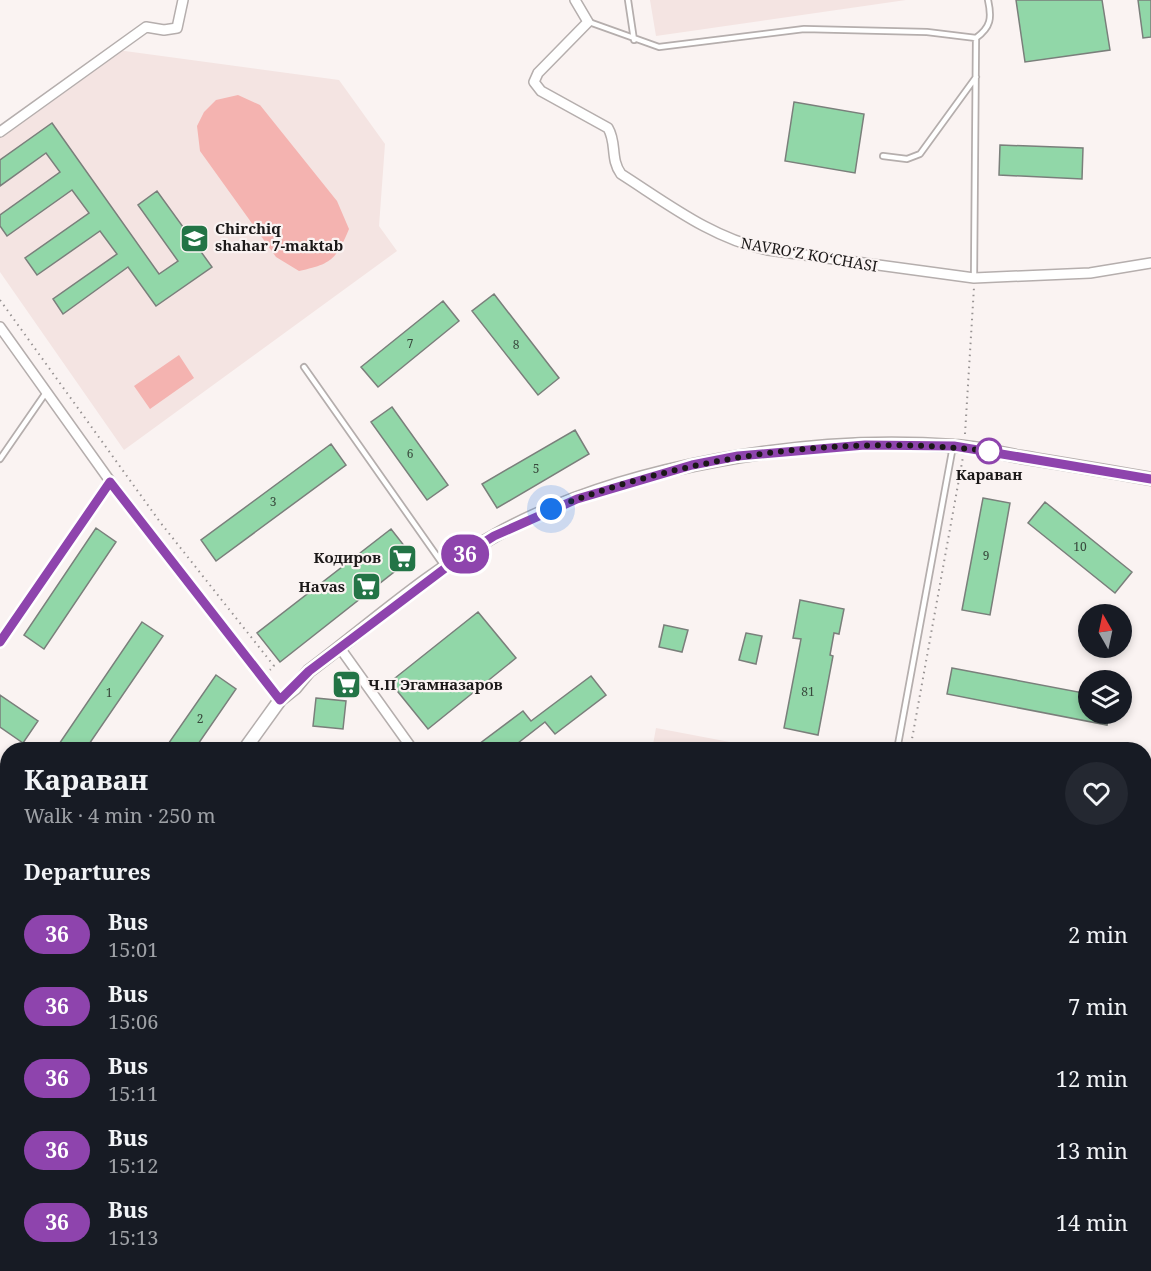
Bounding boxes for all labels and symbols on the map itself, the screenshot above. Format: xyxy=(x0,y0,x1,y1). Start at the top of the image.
place label: Chirchiq shahar 7-maktab xyxy=(215,218,344,255)
school or university icon: Chirchiq shahar 7-maktab xyxy=(178,222,210,254)
street label: NAVRO‘Z KO‘CHASI xyxy=(739,232,879,276)
house number: 7 xyxy=(407,335,414,352)
house number: 8 xyxy=(513,336,520,353)
marker: Караван xyxy=(976,438,1002,464)
house number: 6 xyxy=(407,445,414,462)
house number: 5 xyxy=(533,460,539,477)
place label: Караван xyxy=(956,464,1022,484)
house number: 3 xyxy=(270,493,277,510)
your location xyxy=(536,494,566,524)
line badge: 36 xyxy=(438,534,492,574)
house number: 10 xyxy=(1073,538,1087,555)
supermarket icon: Кодиров xyxy=(386,542,418,574)
place label: Кодиров xyxy=(314,547,381,567)
house number: 9 xyxy=(983,547,989,564)
supermarket icon: Havas xyxy=(350,571,382,603)
place label: Havas xyxy=(298,576,345,596)
north arrow xyxy=(1078,604,1132,658)
supermarket icon: Ч.П Эгамназаров xyxy=(331,669,363,701)
place label: Ч.П Эгамназаров xyxy=(368,674,503,694)
house number: 81 xyxy=(801,683,815,700)
house number: 1 xyxy=(106,684,112,701)
house number: 2 xyxy=(197,710,203,727)

